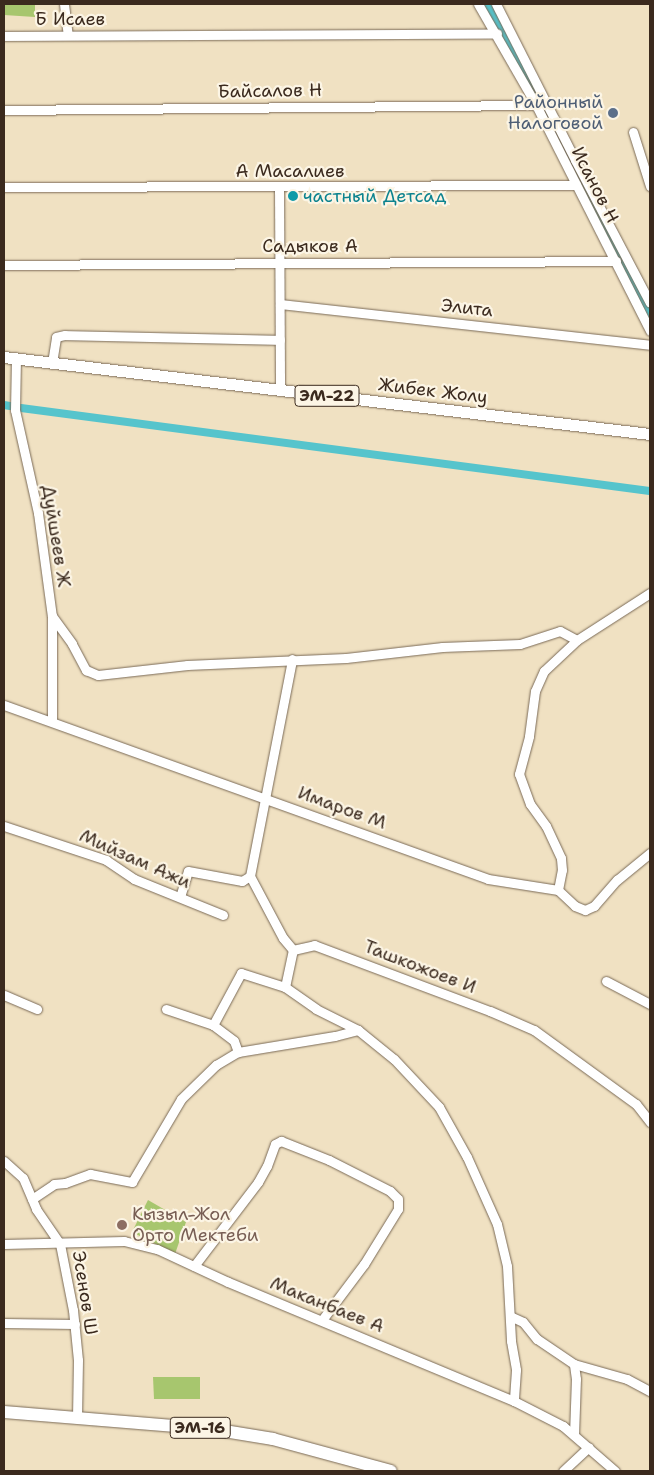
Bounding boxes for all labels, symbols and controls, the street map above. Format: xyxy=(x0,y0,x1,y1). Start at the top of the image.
street label: Б Исаев xyxy=(35,8,105,30)
street label: Байсалов Н xyxy=(218,79,322,103)
place label: Районный Налоговой xyxy=(508,92,603,134)
marker: Районный Налоговой xyxy=(607,107,619,119)
street label: Исанов Н xyxy=(567,143,623,227)
street label: А Масалиев xyxy=(235,160,345,182)
place label: частный Детсад xyxy=(303,185,446,207)
marker: частный Детсад xyxy=(287,190,299,202)
street label: Садыков А xyxy=(262,235,358,257)
street label: Элита xyxy=(440,295,494,321)
street label: Жибек Жолу xyxy=(377,374,489,408)
road number: ЭМ-22 xyxy=(294,382,360,410)
street label: Дуйшеев Ж xyxy=(37,484,75,588)
street label: Имаров М xyxy=(295,782,389,834)
street label: Мийзам Ажи xyxy=(76,825,194,893)
street label: Ташкожоев И xyxy=(361,936,479,998)
place label: Кызыл-Жол Орто Мектеби xyxy=(132,1204,259,1246)
marker: Кызыл-Жол Орто Мектеби xyxy=(116,1219,128,1231)
street label: Эсенов Ш xyxy=(68,1249,102,1337)
street label: Маканбаев А xyxy=(267,1272,387,1338)
road number: ЭМ-16 xyxy=(169,1415,231,1442)

